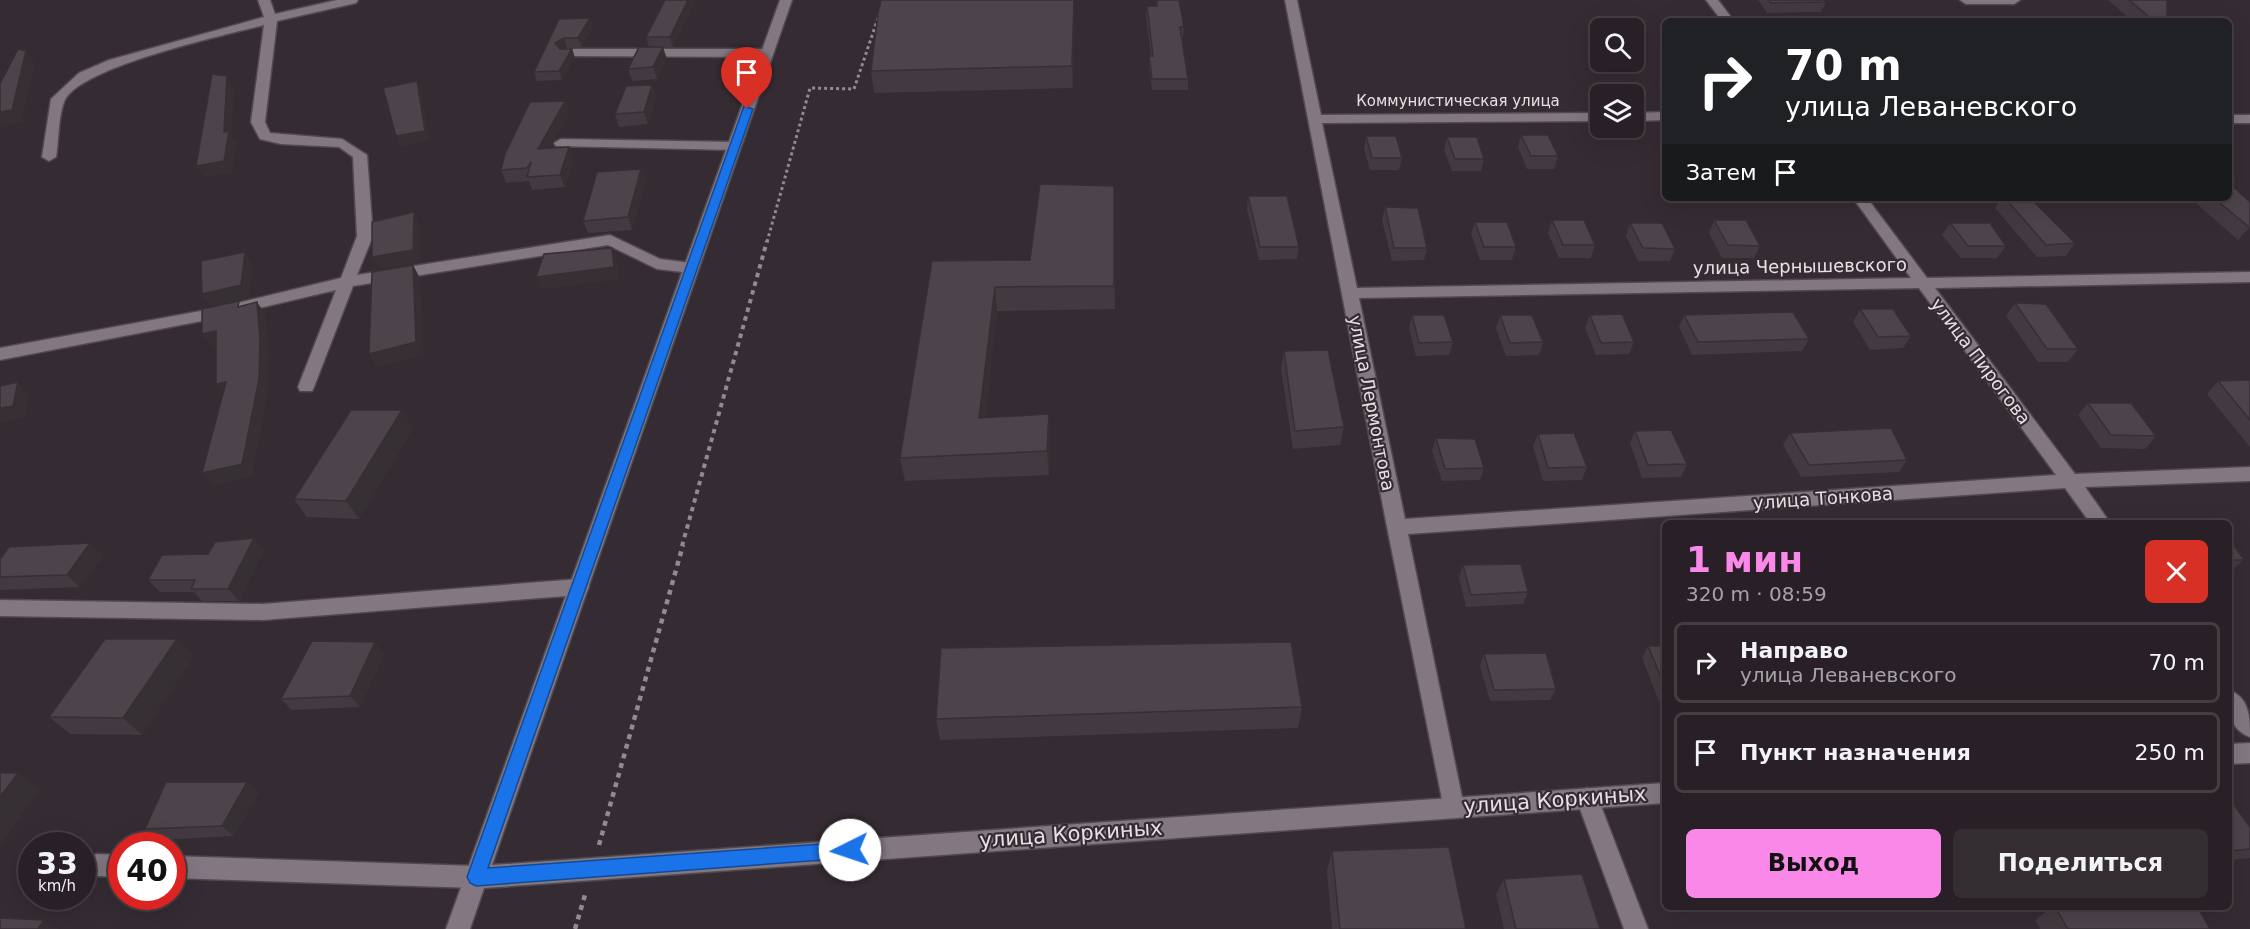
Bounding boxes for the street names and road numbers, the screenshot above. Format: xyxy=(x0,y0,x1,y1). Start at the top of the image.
street label: Коммунистическая улица xyxy=(1356,92,1560,110)
street label: улица Чернышевского xyxy=(1693,254,1907,278)
street label: улица Пирогова xyxy=(1927,294,2035,428)
street label: улица Лермонтова xyxy=(1345,313,1399,493)
street label: улица Тонкова xyxy=(1752,483,1894,513)
street label: улица Коркиных xyxy=(1463,782,1647,818)
street label: улица Коркиных xyxy=(979,816,1163,852)

